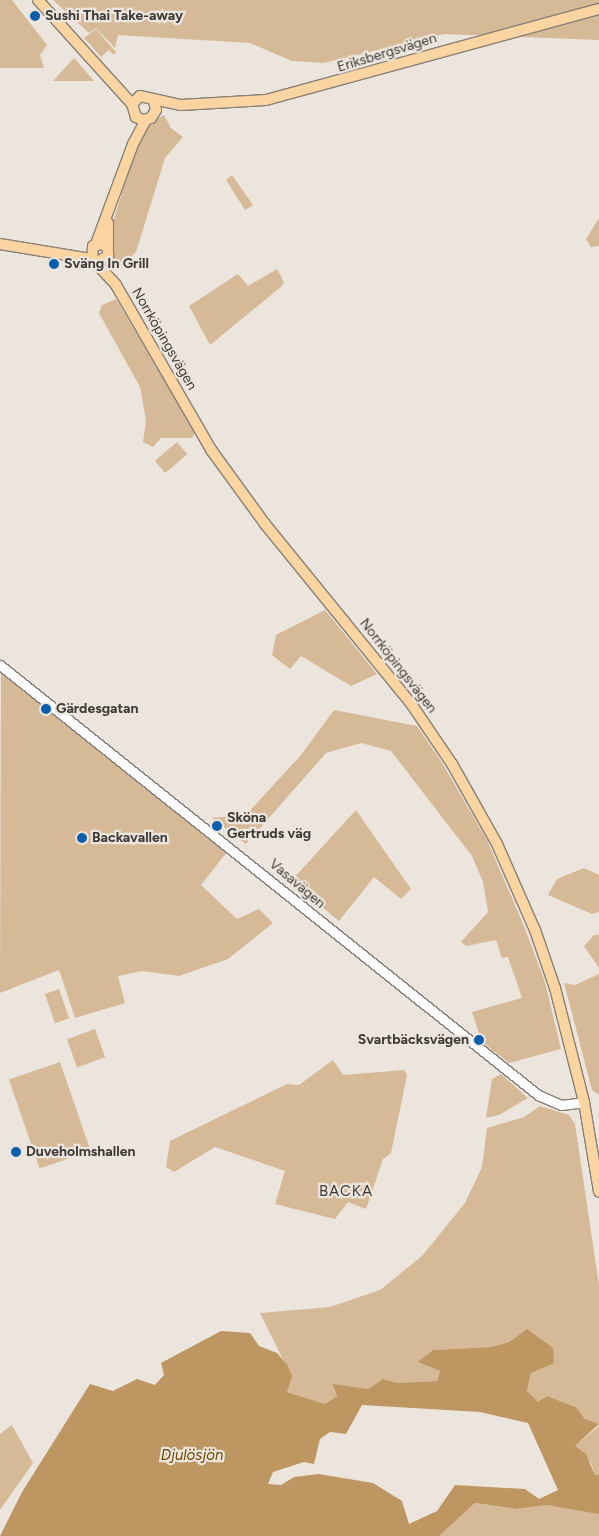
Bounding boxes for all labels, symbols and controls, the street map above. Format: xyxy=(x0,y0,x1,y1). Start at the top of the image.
place label: Sushi Thai Take-away xyxy=(45,8,183,24)
marker: Sushi Thai Take-away xyxy=(29,10,41,22)
street label: Eriksbergsvägen xyxy=(335,30,439,76)
place label: Sväng In Grill xyxy=(64,256,149,272)
marker: Sväng In Grill xyxy=(48,258,60,270)
street label: Norrköpingsvägen xyxy=(128,285,200,393)
street label: Norrköpingsvägen xyxy=(356,615,440,717)
place label: Gärdesgatan xyxy=(56,701,139,717)
marker: Gärdesgatan xyxy=(40,703,52,715)
place label: Sköna Gertruds väg xyxy=(227,810,311,842)
marker: Sköna Gertruds väg xyxy=(211,820,223,832)
place label: Backavallen xyxy=(92,830,168,846)
marker: Backavallen xyxy=(76,832,88,844)
street label: Vasavägen xyxy=(266,856,328,912)
place label: Svartbäcksvägen xyxy=(358,1032,469,1048)
marker: Svartbäcksvägen xyxy=(473,1034,485,1046)
place label: Duveholmshallen xyxy=(26,1144,135,1160)
marker: Duveholmshallen xyxy=(10,1146,22,1158)
district label: BACKA xyxy=(318,1183,374,1201)
water label: Djulösjön xyxy=(161,1447,223,1465)

